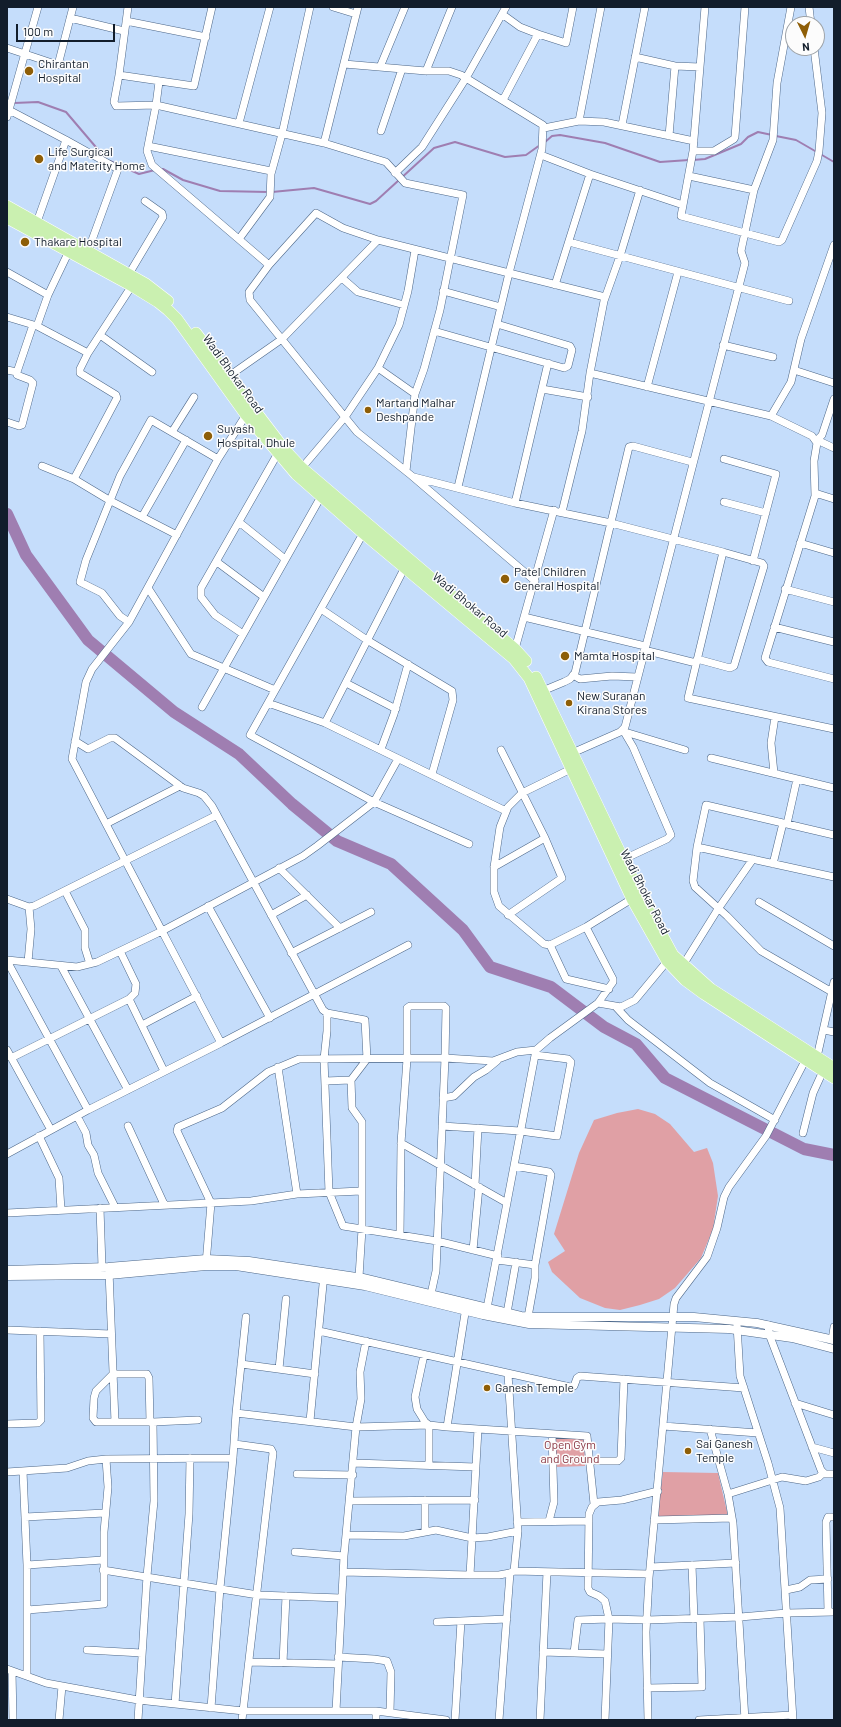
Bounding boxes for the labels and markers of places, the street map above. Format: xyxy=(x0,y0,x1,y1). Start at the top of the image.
place label: Chirantan Hospital xyxy=(38,57,89,85)
marker: Chirantan Hospital xyxy=(23,65,35,77)
place label: Life Surgical and Materity Home xyxy=(48,145,145,173)
marker: Life Surgical and Materity Home xyxy=(33,153,45,165)
place label: Thakare Hospital xyxy=(34,235,122,249)
marker: Thakare Hospital xyxy=(19,236,31,248)
place label: Martand Malhar Deshpande xyxy=(376,396,456,424)
marker: Martand Malhar Deshpande xyxy=(363,405,373,415)
place label: Suyash Hospital, Dhule xyxy=(217,422,295,450)
marker: Suyash Hospital, Dhule xyxy=(202,430,214,442)
place label: Patel Children General Hospital xyxy=(514,565,599,593)
marker: Patel Children General Hospital xyxy=(499,573,511,585)
place label: Mamta Hospital xyxy=(574,649,655,663)
marker: Mamta Hospital xyxy=(559,650,571,662)
place label: New Suranan Kirana Stores xyxy=(577,689,647,717)
marker: New Suranan Kirana Stores xyxy=(564,698,574,708)
place label: Ganesh Temple xyxy=(495,1381,574,1395)
marker: Ganesh Temple xyxy=(482,1383,492,1393)
place label: Sai Ganesh Temple xyxy=(696,1437,753,1465)
marker: Sai Ganesh Temple xyxy=(683,1446,693,1456)

